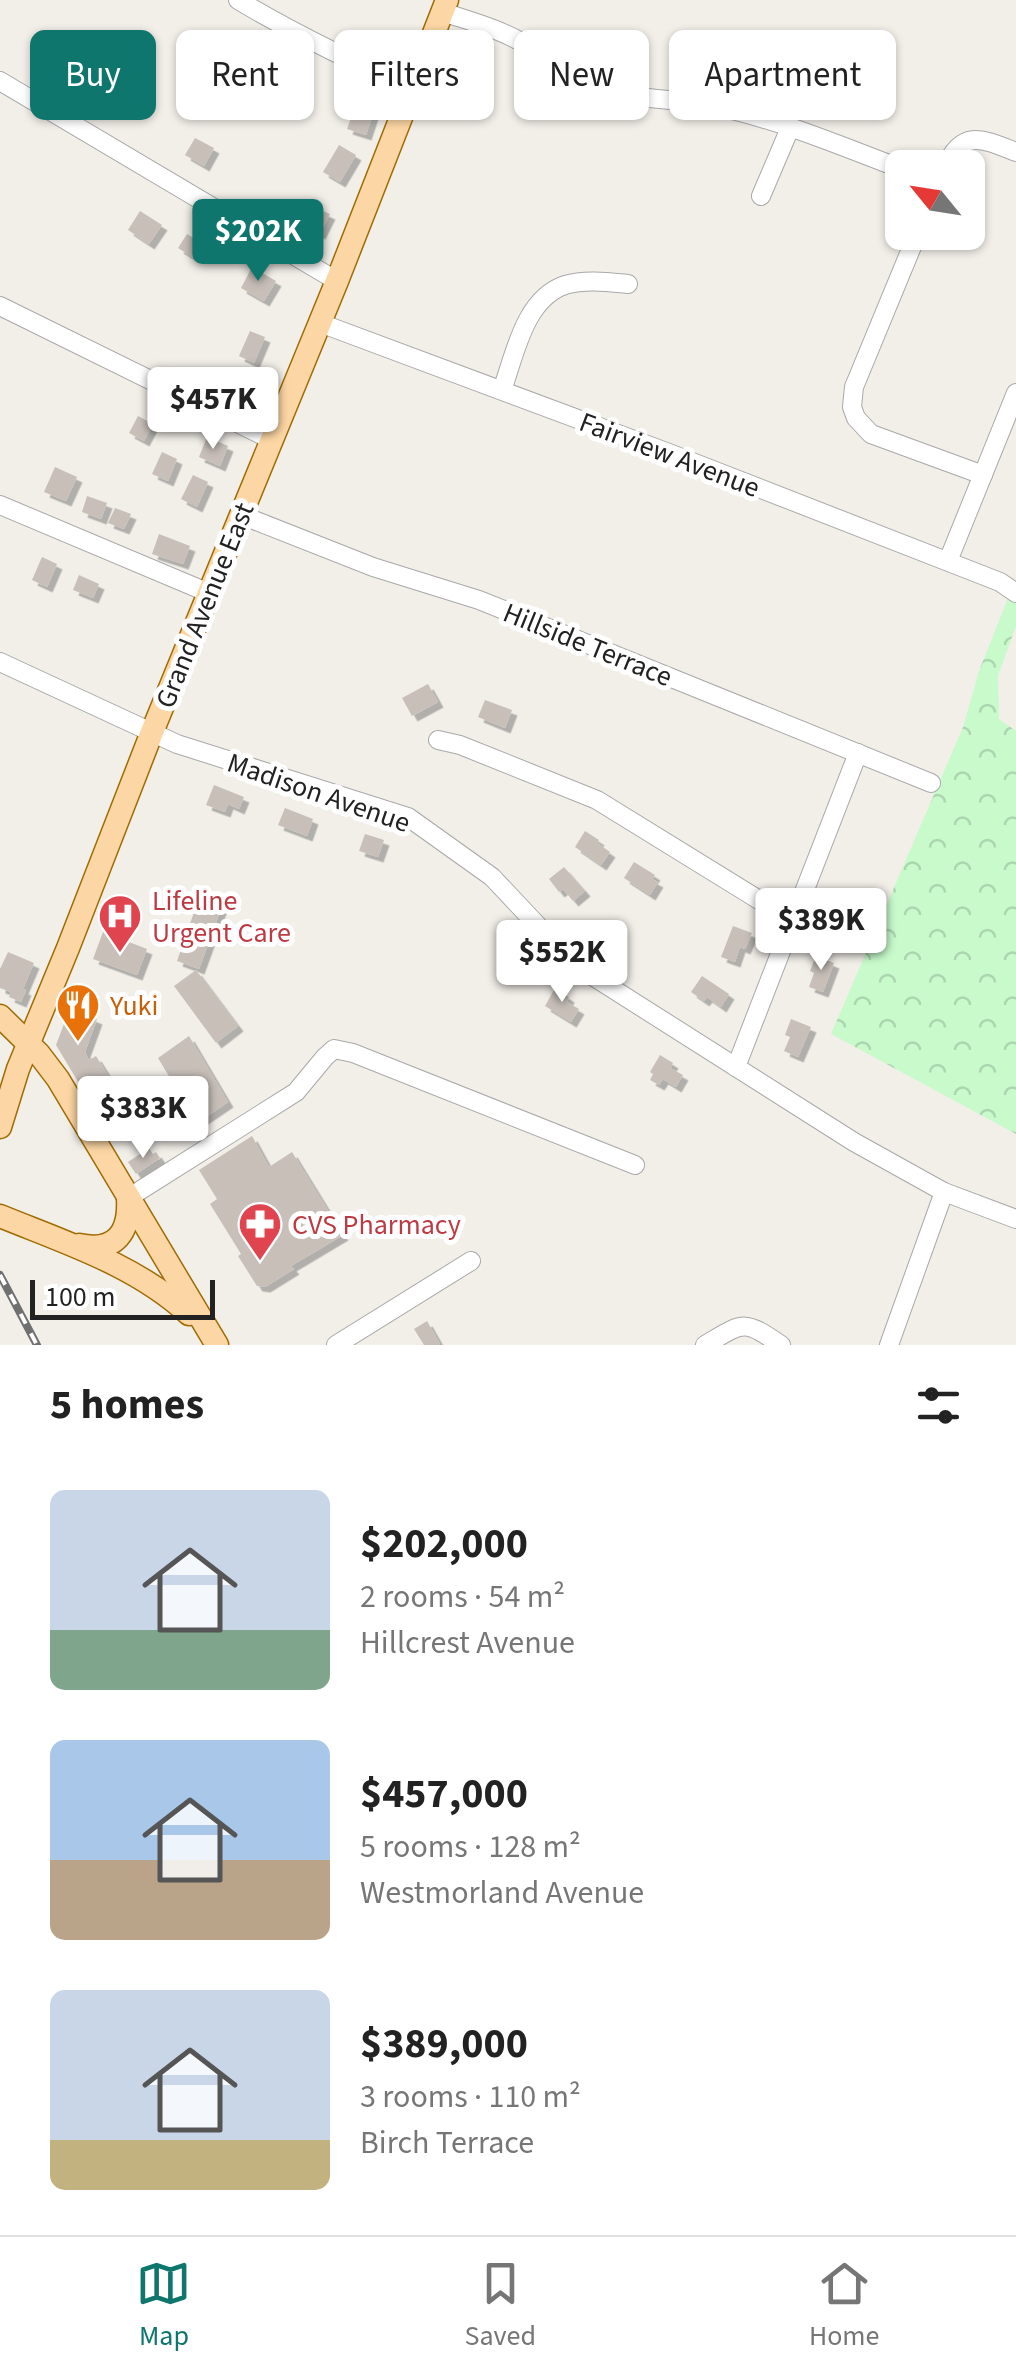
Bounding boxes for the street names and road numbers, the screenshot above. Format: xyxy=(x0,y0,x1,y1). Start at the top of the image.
street label: Fairview Avenue xyxy=(574,402,766,508)
street label: Grand Avenue East xyxy=(145,496,265,714)
street label: Hillside Terrace xyxy=(497,593,678,697)
street label: Madison Avenue xyxy=(222,743,415,843)

